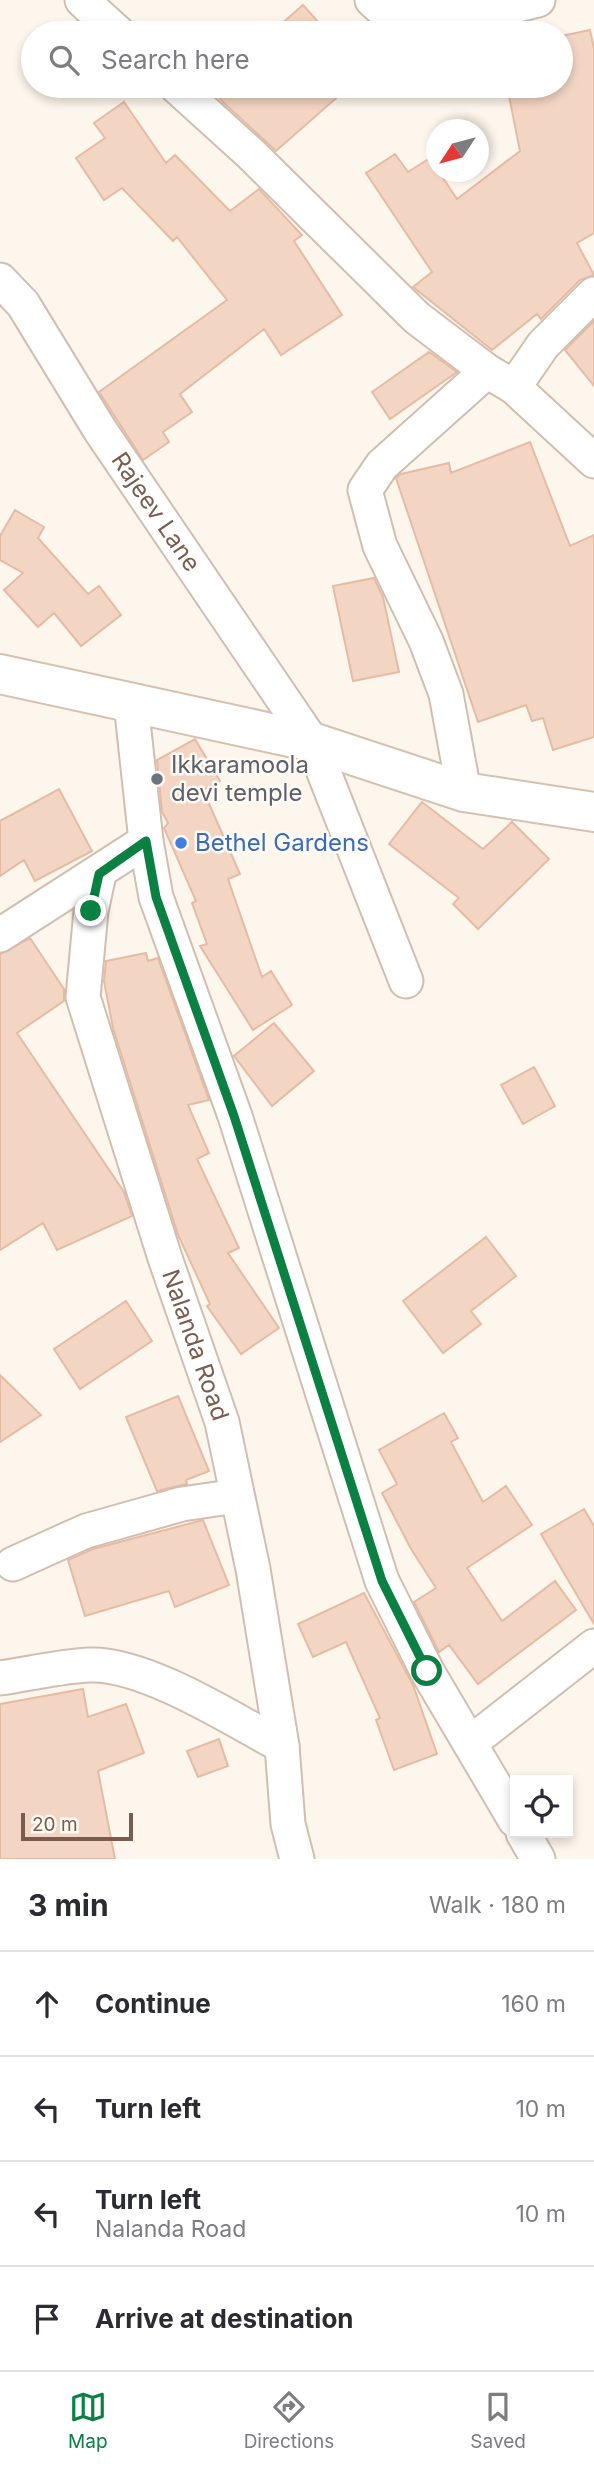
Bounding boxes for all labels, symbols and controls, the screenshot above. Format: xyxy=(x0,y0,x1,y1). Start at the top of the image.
search box xyxy=(21,21,573,98)
icon: search xyxy=(45,41,83,79)
text: Search here xyxy=(101,44,250,75)
north arrow xyxy=(426,119,489,182)
street label: Rajeev Lane xyxy=(105,447,207,577)
place label: Ikkaramoola devi temple xyxy=(171,750,309,807)
marker: Ikkaramoola devi temple xyxy=(149,771,165,787)
place label: Bethel Gardens xyxy=(195,828,369,857)
marker: Bethel Gardens xyxy=(173,835,189,851)
route end xyxy=(75,895,106,926)
street label: Nalanda Road xyxy=(156,1266,235,1424)
route start xyxy=(411,1655,442,1686)
map controls xyxy=(510,1775,573,1838)
button: locate xyxy=(510,1775,573,1838)
scale bar xyxy=(21,1810,133,1842)
text: 20 m xyxy=(32,1813,78,1836)
text: 3 min xyxy=(28,1887,109,1923)
text: Walk · 180 m xyxy=(429,1891,566,1919)
icon: ahead xyxy=(28,1985,66,2023)
text: Continue xyxy=(95,1988,211,2019)
text: 160 m xyxy=(501,1990,566,2018)
icon: left xyxy=(28,2090,66,2128)
text: Turn left xyxy=(95,2093,201,2124)
text: 10 m xyxy=(516,2095,566,2123)
text: Turn left xyxy=(95,2184,201,2215)
icon: left xyxy=(28,2195,66,2233)
text: 10 m xyxy=(516,2200,566,2228)
text: Nalanda Road xyxy=(95,2215,246,2243)
icon: arrive xyxy=(28,2300,66,2338)
text: Arrive at destination xyxy=(95,2303,354,2334)
tab: Map xyxy=(68,2388,108,2453)
tab: Directions xyxy=(244,2388,334,2453)
tab: Saved xyxy=(470,2388,526,2453)

